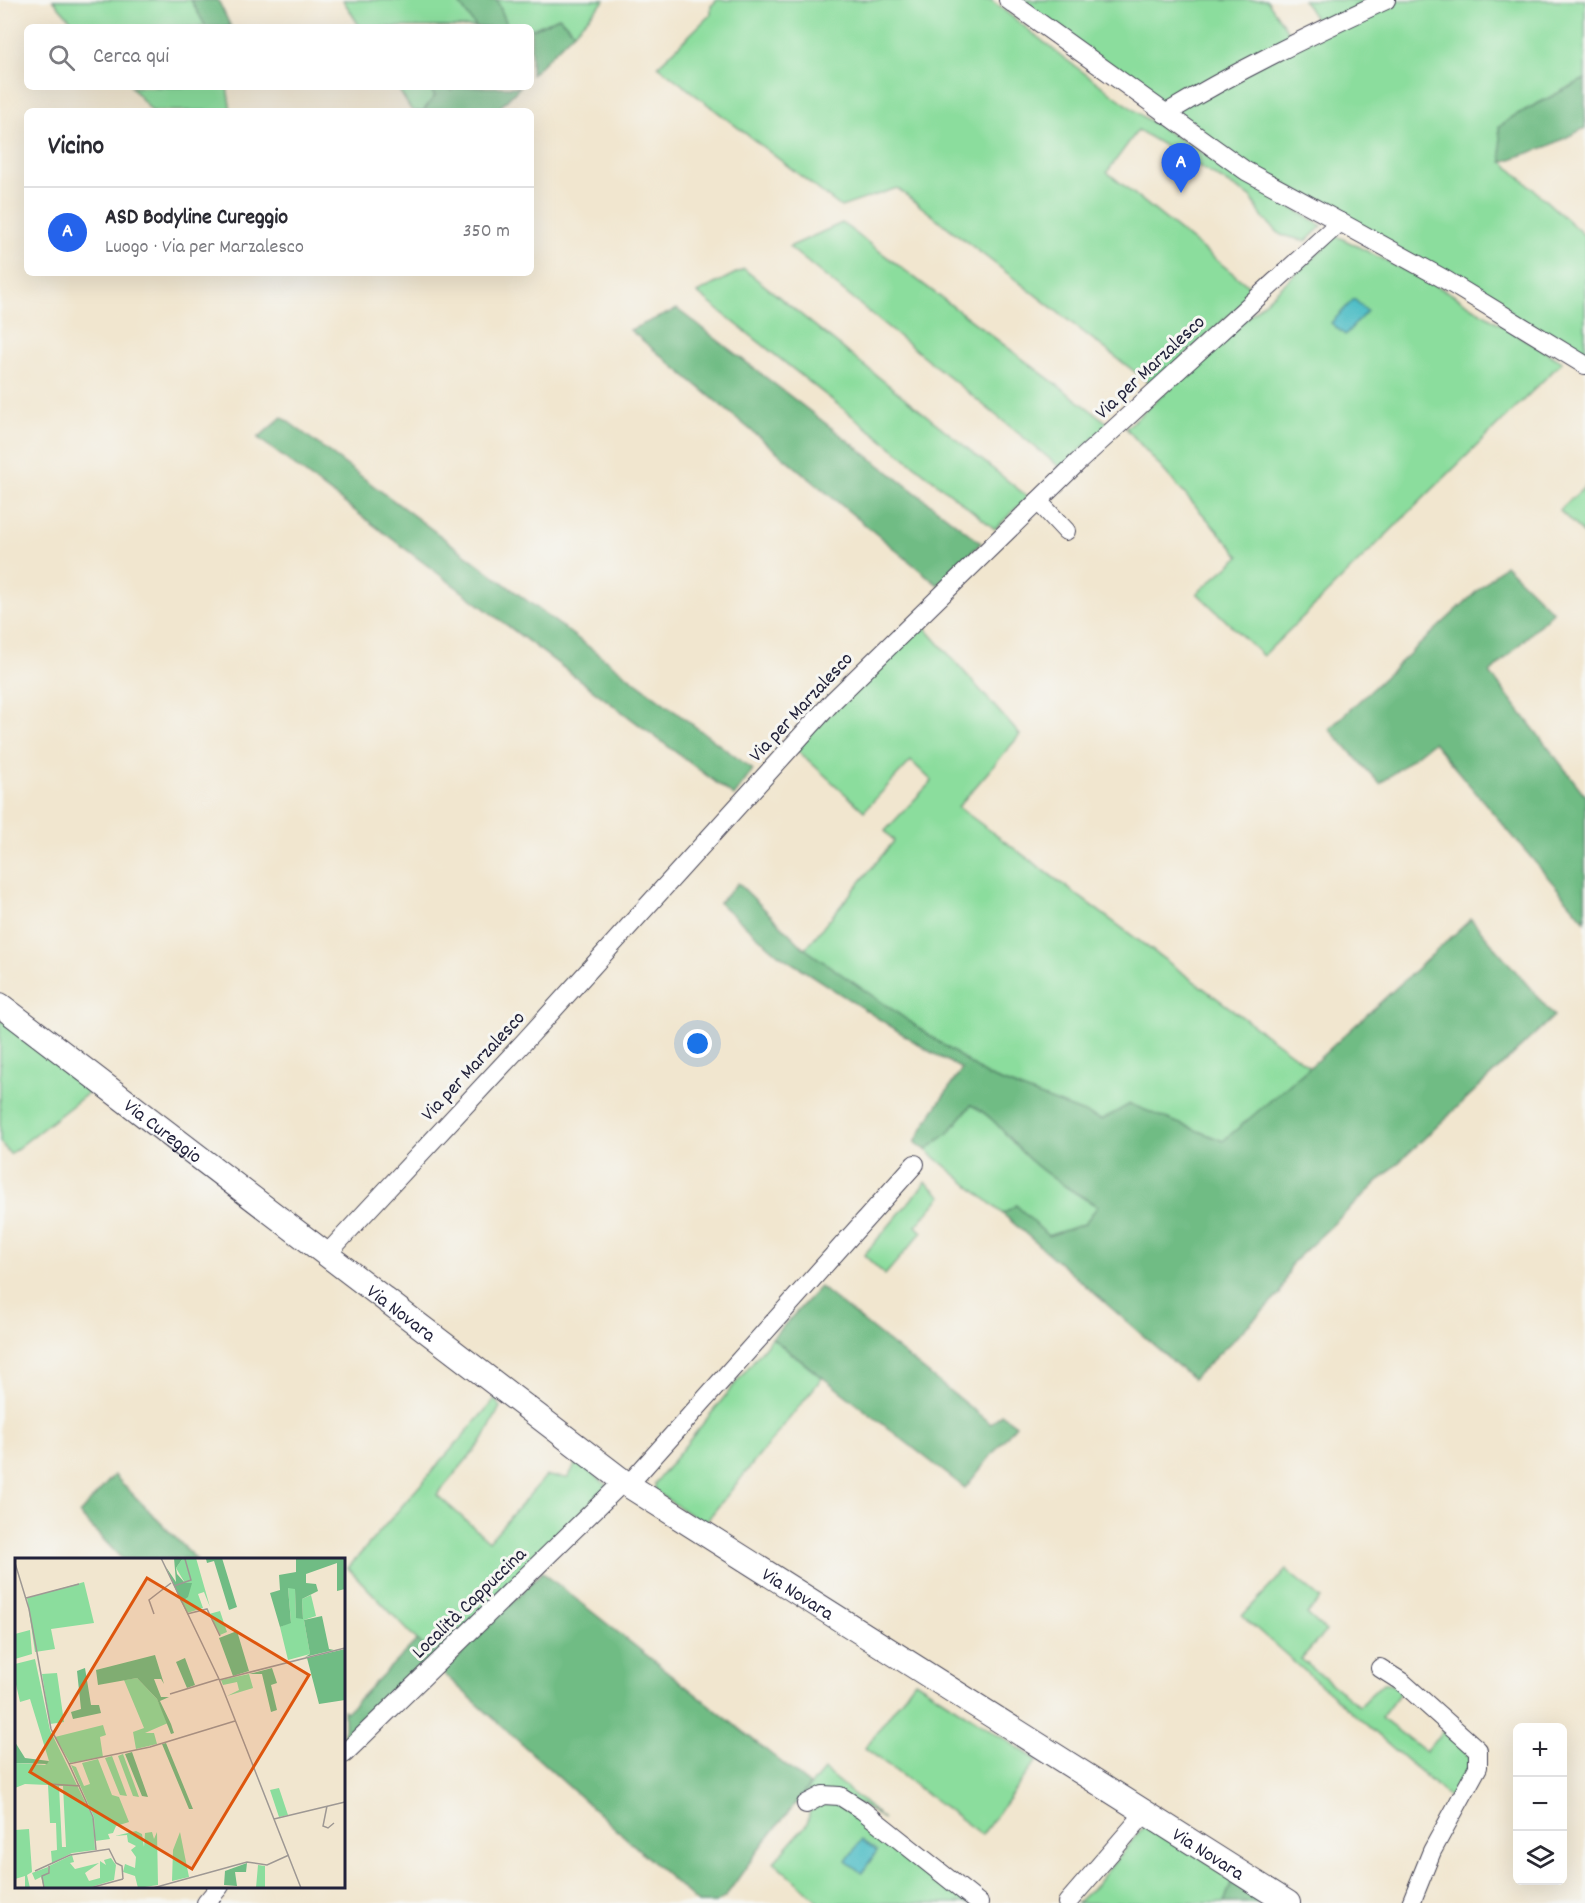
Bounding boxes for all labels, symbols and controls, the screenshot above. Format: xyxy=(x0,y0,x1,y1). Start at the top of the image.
search box xyxy=(24,24,534,90)
icon: search xyxy=(45,41,78,74)
text: Cerca qui xyxy=(93,42,169,73)
text: Vicino xyxy=(48,129,104,166)
pin: A xyxy=(1162,144,1200,193)
text: ASD Bodyline Cureggio xyxy=(105,203,288,234)
text: A xyxy=(62,218,73,246)
text: 350 m xyxy=(463,218,510,246)
text: Luogo · Via per Marzalesco xyxy=(105,234,304,262)
street label: Via per Marzalesco xyxy=(1090,310,1212,427)
street label: Via per Marzalesco xyxy=(744,647,861,769)
street label: Via per Marzalesco xyxy=(416,1006,533,1128)
your location xyxy=(683,1029,712,1058)
street label: Via Cureggio xyxy=(117,1093,207,1172)
street label: Via Novara xyxy=(360,1279,441,1351)
street label: Località Cappuccina xyxy=(407,1542,534,1666)
inset map xyxy=(15,1558,345,1888)
street label: Via Novara xyxy=(755,1562,839,1629)
map controls xyxy=(1513,1723,1567,1885)
button: + xyxy=(1513,1723,1567,1777)
button: − xyxy=(1513,1777,1567,1831)
street label: Via Novara xyxy=(1166,1822,1249,1889)
button: layers xyxy=(1513,1831,1567,1885)

